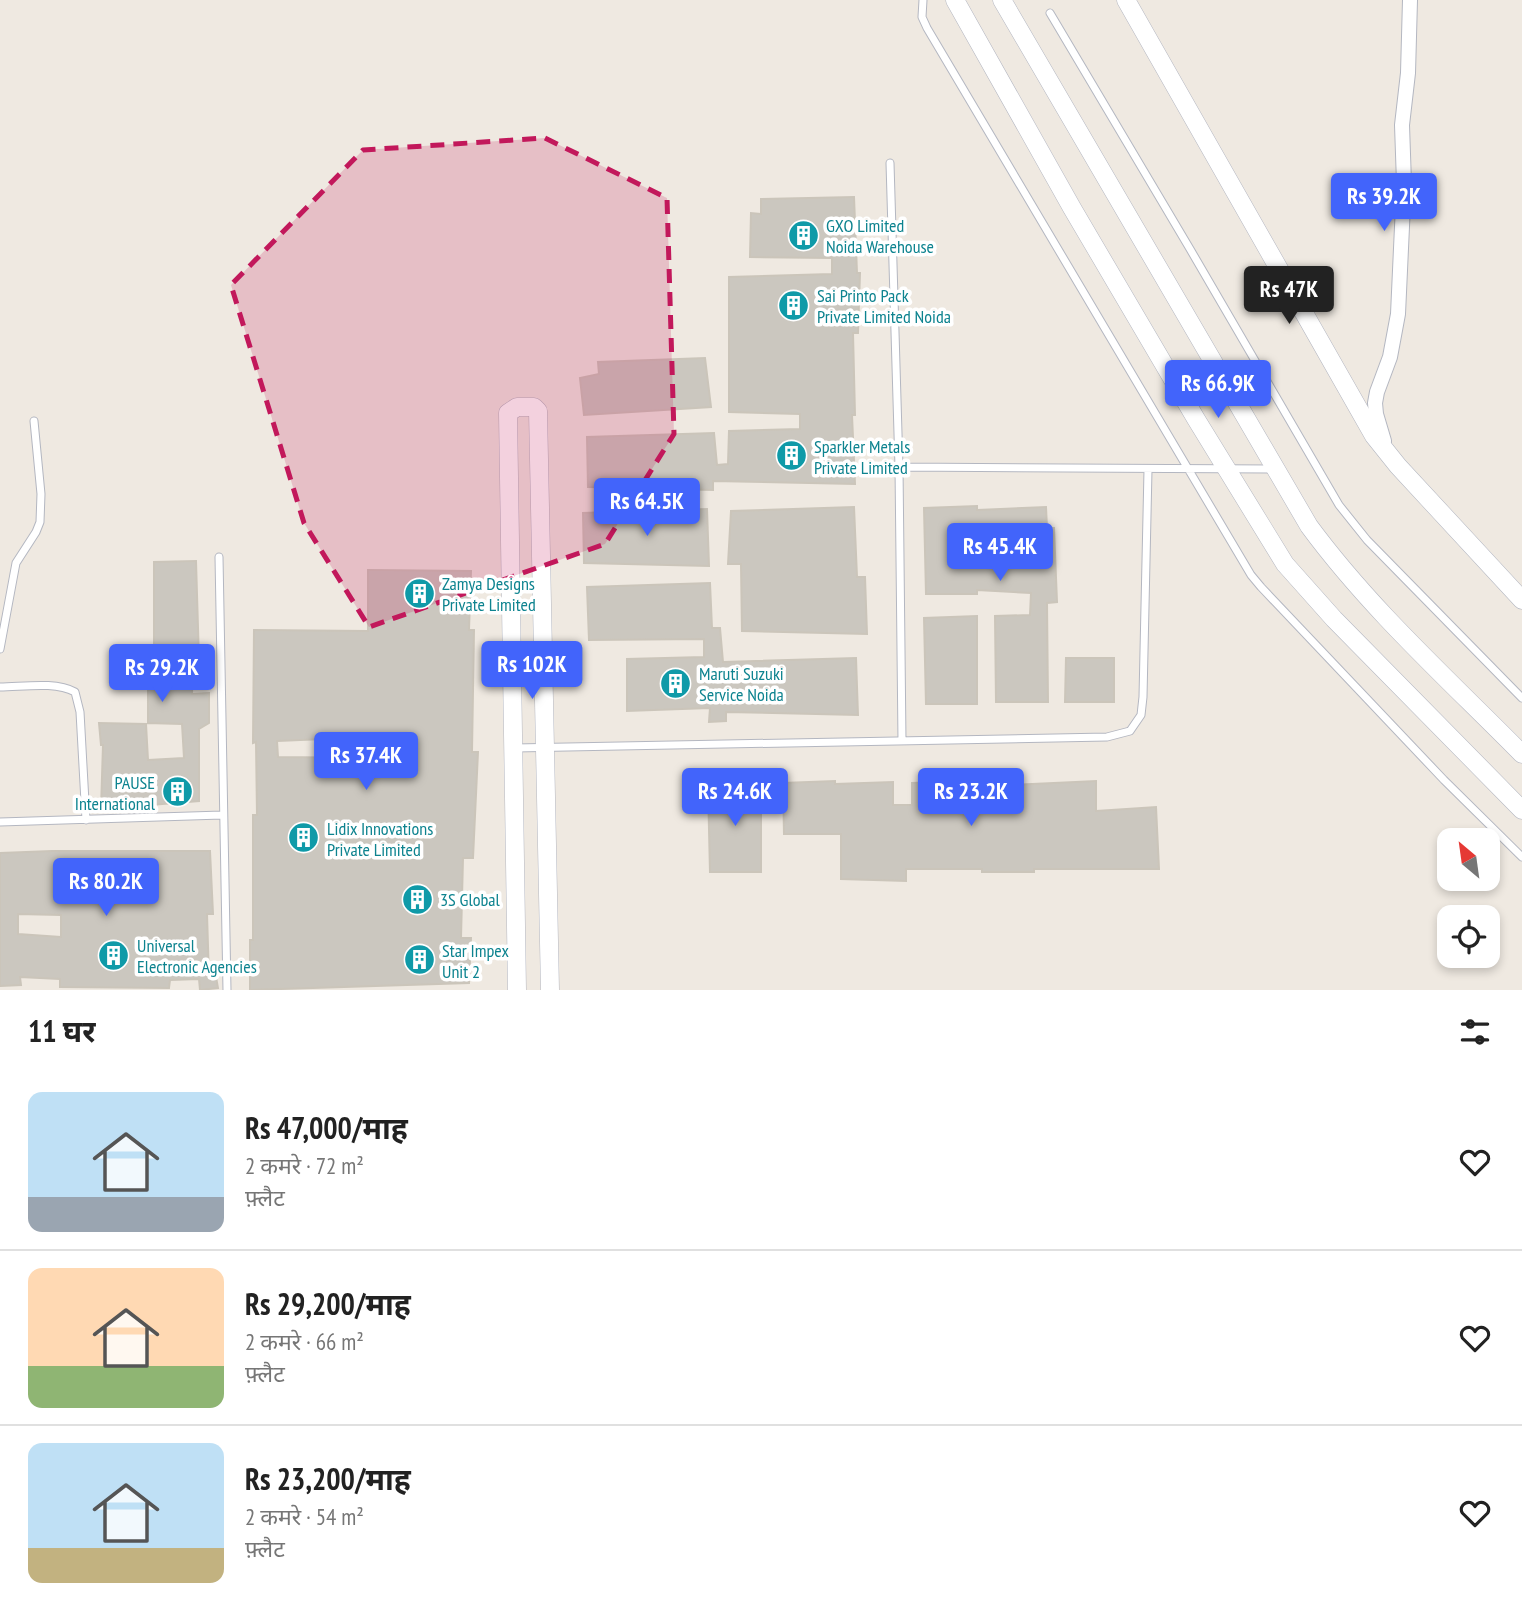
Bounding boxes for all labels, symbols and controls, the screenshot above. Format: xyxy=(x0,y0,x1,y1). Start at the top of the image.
pin: Rs 39.2K xyxy=(1312,174,1456,233)
text: Rs 39.2K xyxy=(1347,181,1421,210)
place label: GXO Limited Noida Warehouse xyxy=(826,214,934,258)
building icon: GXO Limited Noida Warehouse xyxy=(786,218,820,252)
pin: Rs 47K xyxy=(1232,266,1346,326)
text: Rs 47K xyxy=(1260,274,1318,303)
place label: Sai Printo Pack Private Limited Noida xyxy=(817,284,951,328)
building icon: Sai Printo Pack Private Limited Noida xyxy=(777,288,811,322)
pin: Rs 66.9K xyxy=(1146,360,1290,420)
text: Rs 66.9K xyxy=(1181,368,1255,397)
place label: Sparkler Metals Private Limited xyxy=(814,435,910,479)
building icon: Sparkler Metals Private Limited xyxy=(774,439,808,473)
pin: Rs 64.5K xyxy=(575,478,719,538)
text: Rs 64.5K xyxy=(610,486,684,515)
pin: Rs 45.4K xyxy=(928,524,1072,583)
text: Rs 45.4K xyxy=(963,531,1037,560)
place label: Zamya Designs Private Limited xyxy=(442,572,536,616)
building icon: Zamya Designs Private Limited xyxy=(402,576,436,610)
pin: Rs 102K xyxy=(467,642,597,701)
pin: Rs 29.2K xyxy=(90,644,234,704)
text: Rs 102K xyxy=(497,649,567,678)
text: Rs 29.2K xyxy=(125,652,199,681)
place label: Maruti Suzuki Service Noida xyxy=(699,662,784,706)
building icon: Maruti Suzuki Service Noida xyxy=(659,666,693,700)
pin: Rs 37.4K xyxy=(294,732,438,792)
text: Rs 37.4K xyxy=(330,740,402,769)
pin: Rs 24.6K xyxy=(663,768,807,828)
pin: Rs 23.2K xyxy=(899,768,1043,828)
place label: PAUSE International xyxy=(75,771,156,815)
building icon: PAUSE International xyxy=(161,775,195,809)
text: Rs 24.6K xyxy=(698,776,772,805)
text: Rs 23.2K xyxy=(934,776,1008,805)
place label: Lidix Innovations Private Limited xyxy=(327,817,433,861)
building icon: Lidix Innovations Private Limited xyxy=(287,821,321,855)
north arrow xyxy=(1437,828,1500,891)
map controls xyxy=(1437,828,1500,968)
pin: Rs 80.2K xyxy=(34,858,178,918)
text: Rs 80.2K xyxy=(69,866,143,895)
building icon: 3S Global xyxy=(400,882,434,916)
place label: 3S Global xyxy=(440,888,500,911)
button: locate xyxy=(1437,905,1500,968)
place label: Universal Electronic Agencies xyxy=(137,934,257,978)
building icon: Universal Electronic Agencies xyxy=(97,938,131,972)
place label: Star Impex Unit 2 xyxy=(442,939,509,983)
building icon: Star Impex Unit 2 xyxy=(402,943,436,977)
text: 11 घर xyxy=(28,1011,96,1050)
icon: filters xyxy=(1456,1013,1494,1051)
text: Rs 47,000/माह xyxy=(245,1108,408,1147)
icon: home xyxy=(84,1120,168,1204)
icon: heart xyxy=(1456,1143,1494,1181)
text: 2 कमरे · 72 m² xyxy=(245,1151,364,1180)
text: फ़्लैट xyxy=(245,1183,285,1212)
text: Rs 29,200/माह xyxy=(245,1284,411,1323)
icon: home xyxy=(84,1296,168,1380)
icon: heart xyxy=(1456,1319,1494,1357)
text: 2 कमरे · 66 m² xyxy=(245,1327,364,1356)
text: फ़्लैट xyxy=(245,1359,285,1388)
text: Rs 23,200/माह xyxy=(245,1459,411,1498)
icon: home xyxy=(84,1471,168,1555)
icon: heart xyxy=(1456,1494,1494,1532)
text: 2 कमरे · 54 m² xyxy=(245,1502,364,1531)
text: फ़्लैट xyxy=(245,1534,285,1563)

